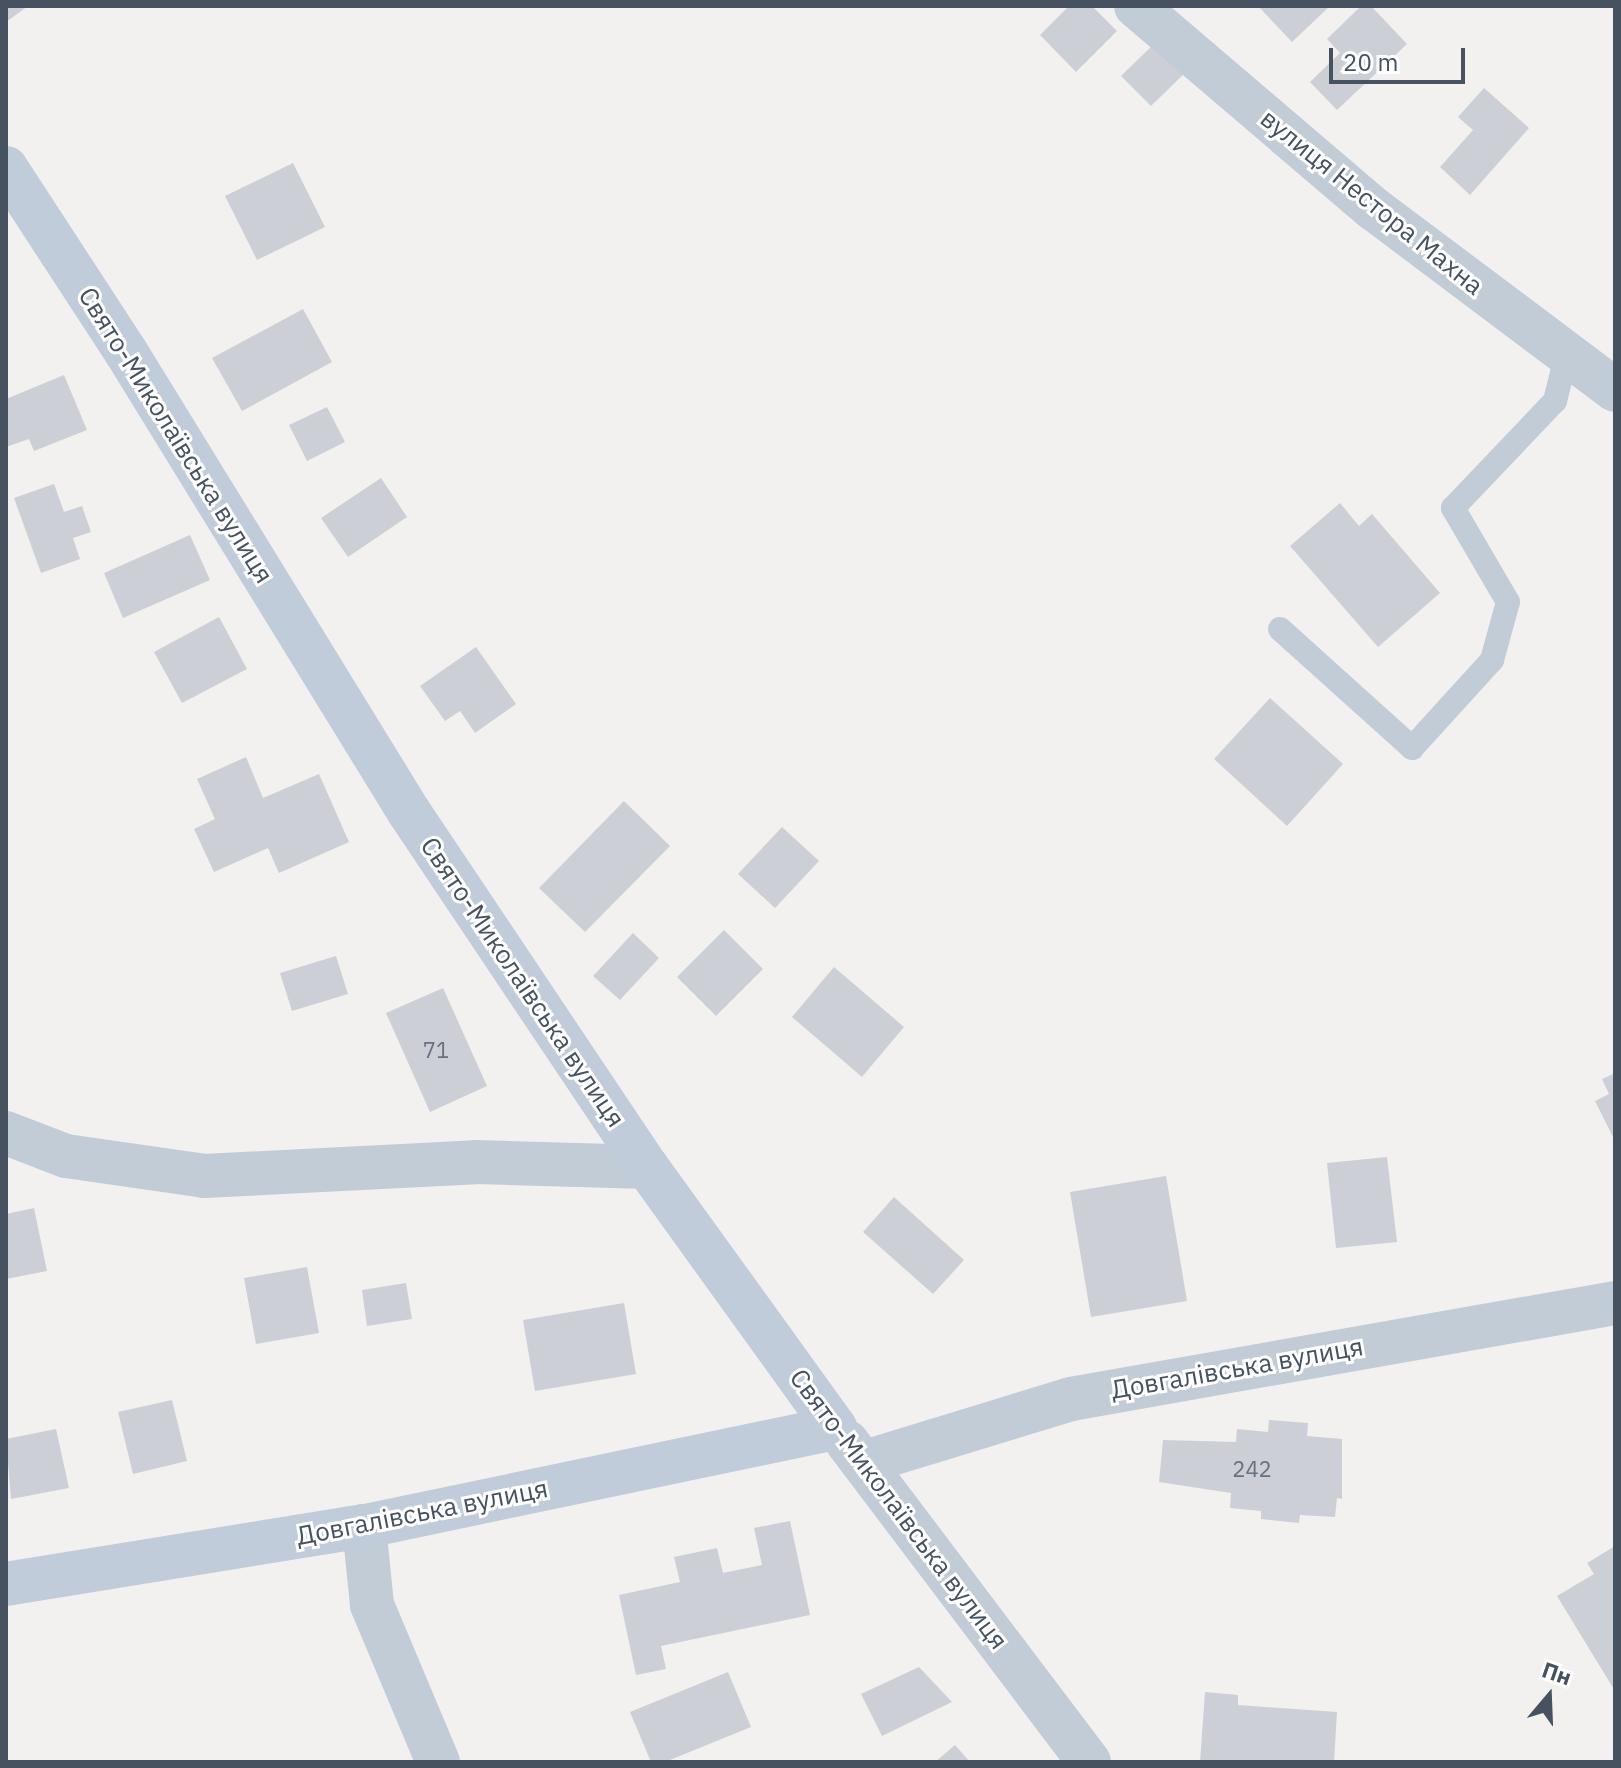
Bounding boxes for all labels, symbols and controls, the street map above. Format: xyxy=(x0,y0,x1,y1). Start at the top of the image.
scale bar xyxy=(1333,32,1469,82)
text: 20 m xyxy=(1343,46,1398,78)
street label: вулиця Нестора Махна xyxy=(1254,103,1490,301)
street label: Свято-Миколаївська вулиця xyxy=(72,281,280,589)
street label: Свято-Миколаївська вулиця xyxy=(414,831,632,1133)
house number: 71 xyxy=(423,1037,449,1063)
street label: Довгалівська вулиця xyxy=(1108,1330,1366,1406)
street label: Свято-Миколаївська вулиця xyxy=(783,1363,1015,1655)
house number: 242 xyxy=(1232,1456,1272,1482)
street label: Довгалівська вулиця xyxy=(294,1472,550,1552)
text: Пн xyxy=(1539,1654,1575,1691)
north arrow xyxy=(1509,1656,1589,1736)

